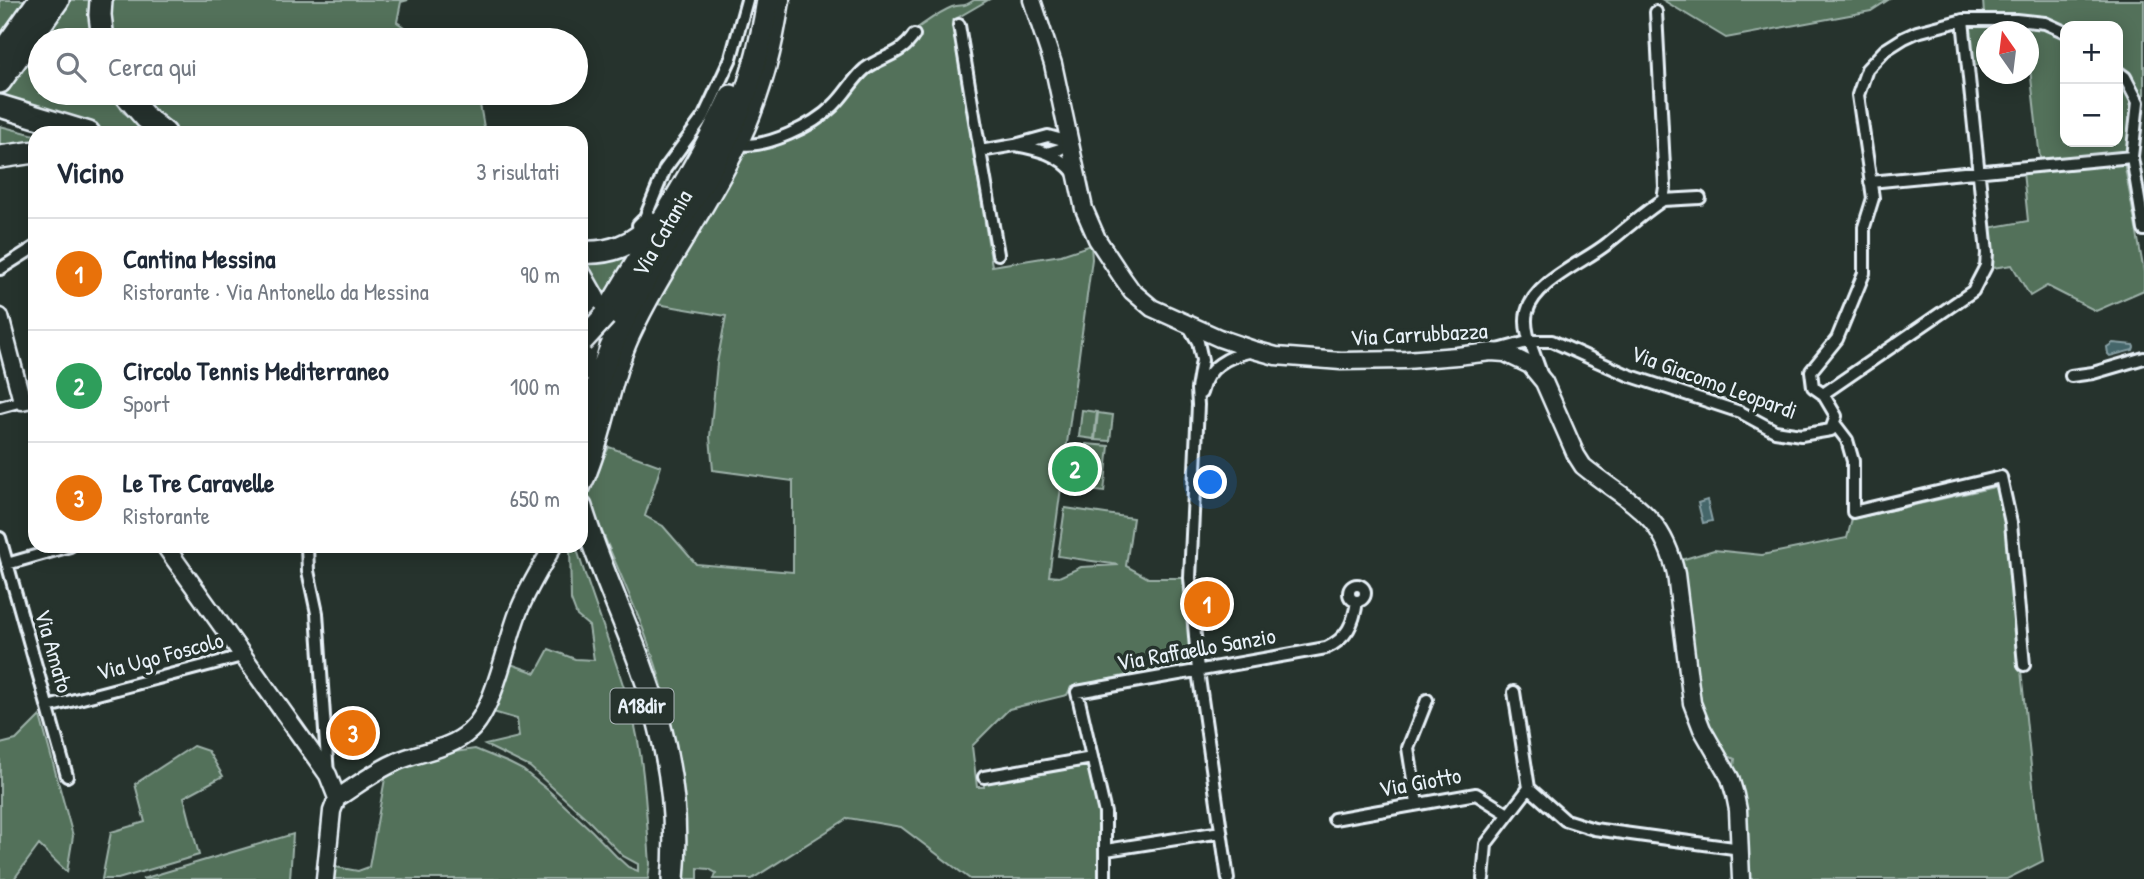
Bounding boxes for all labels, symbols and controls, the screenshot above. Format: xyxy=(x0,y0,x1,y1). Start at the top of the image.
north arrow xyxy=(1976,21,2039,84)
map controls xyxy=(2060,21,2123,147)
button: + xyxy=(2060,21,2123,84)
search box xyxy=(28,28,588,105)
icon: search xyxy=(52,48,90,86)
text: Cerca qui xyxy=(108,49,197,84)
button: − xyxy=(2060,84,2123,147)
text: Vicino xyxy=(56,152,124,192)
text: 3 risultati xyxy=(476,156,560,187)
street label: Via Catania xyxy=(624,184,699,282)
text: Cantina Messina xyxy=(123,241,276,276)
text: 1 xyxy=(75,259,83,290)
text: 90 m xyxy=(520,259,560,290)
text: Ristorante · Via Antonello da Messina xyxy=(123,276,429,307)
street label: Via Carrubbazza xyxy=(1349,314,1488,353)
street label: Via Giacomo Leopardi xyxy=(1627,337,1802,426)
text: Circolo Tennis Mediterraneo xyxy=(123,353,389,388)
text: 2 xyxy=(74,371,84,402)
text: 100 m xyxy=(510,371,560,402)
text: Sport xyxy=(123,388,169,419)
pin: 2 xyxy=(1052,443,1098,495)
text: Le Tre Caravelle xyxy=(123,465,274,500)
your location xyxy=(1193,465,1227,499)
text: 3 xyxy=(74,483,84,514)
text: 650 m xyxy=(510,483,560,514)
text: Ristorante xyxy=(123,500,210,531)
pin: 1 xyxy=(1184,578,1230,630)
street label: Via Amato xyxy=(28,606,81,696)
street label: Via Raffaello Sanzio xyxy=(1114,619,1278,678)
street label: Via Ugo Foscolo xyxy=(93,624,227,687)
road number: A18dir xyxy=(610,688,674,724)
pin: 3 xyxy=(330,707,376,759)
street label: Via Giotto xyxy=(1376,759,1463,804)

